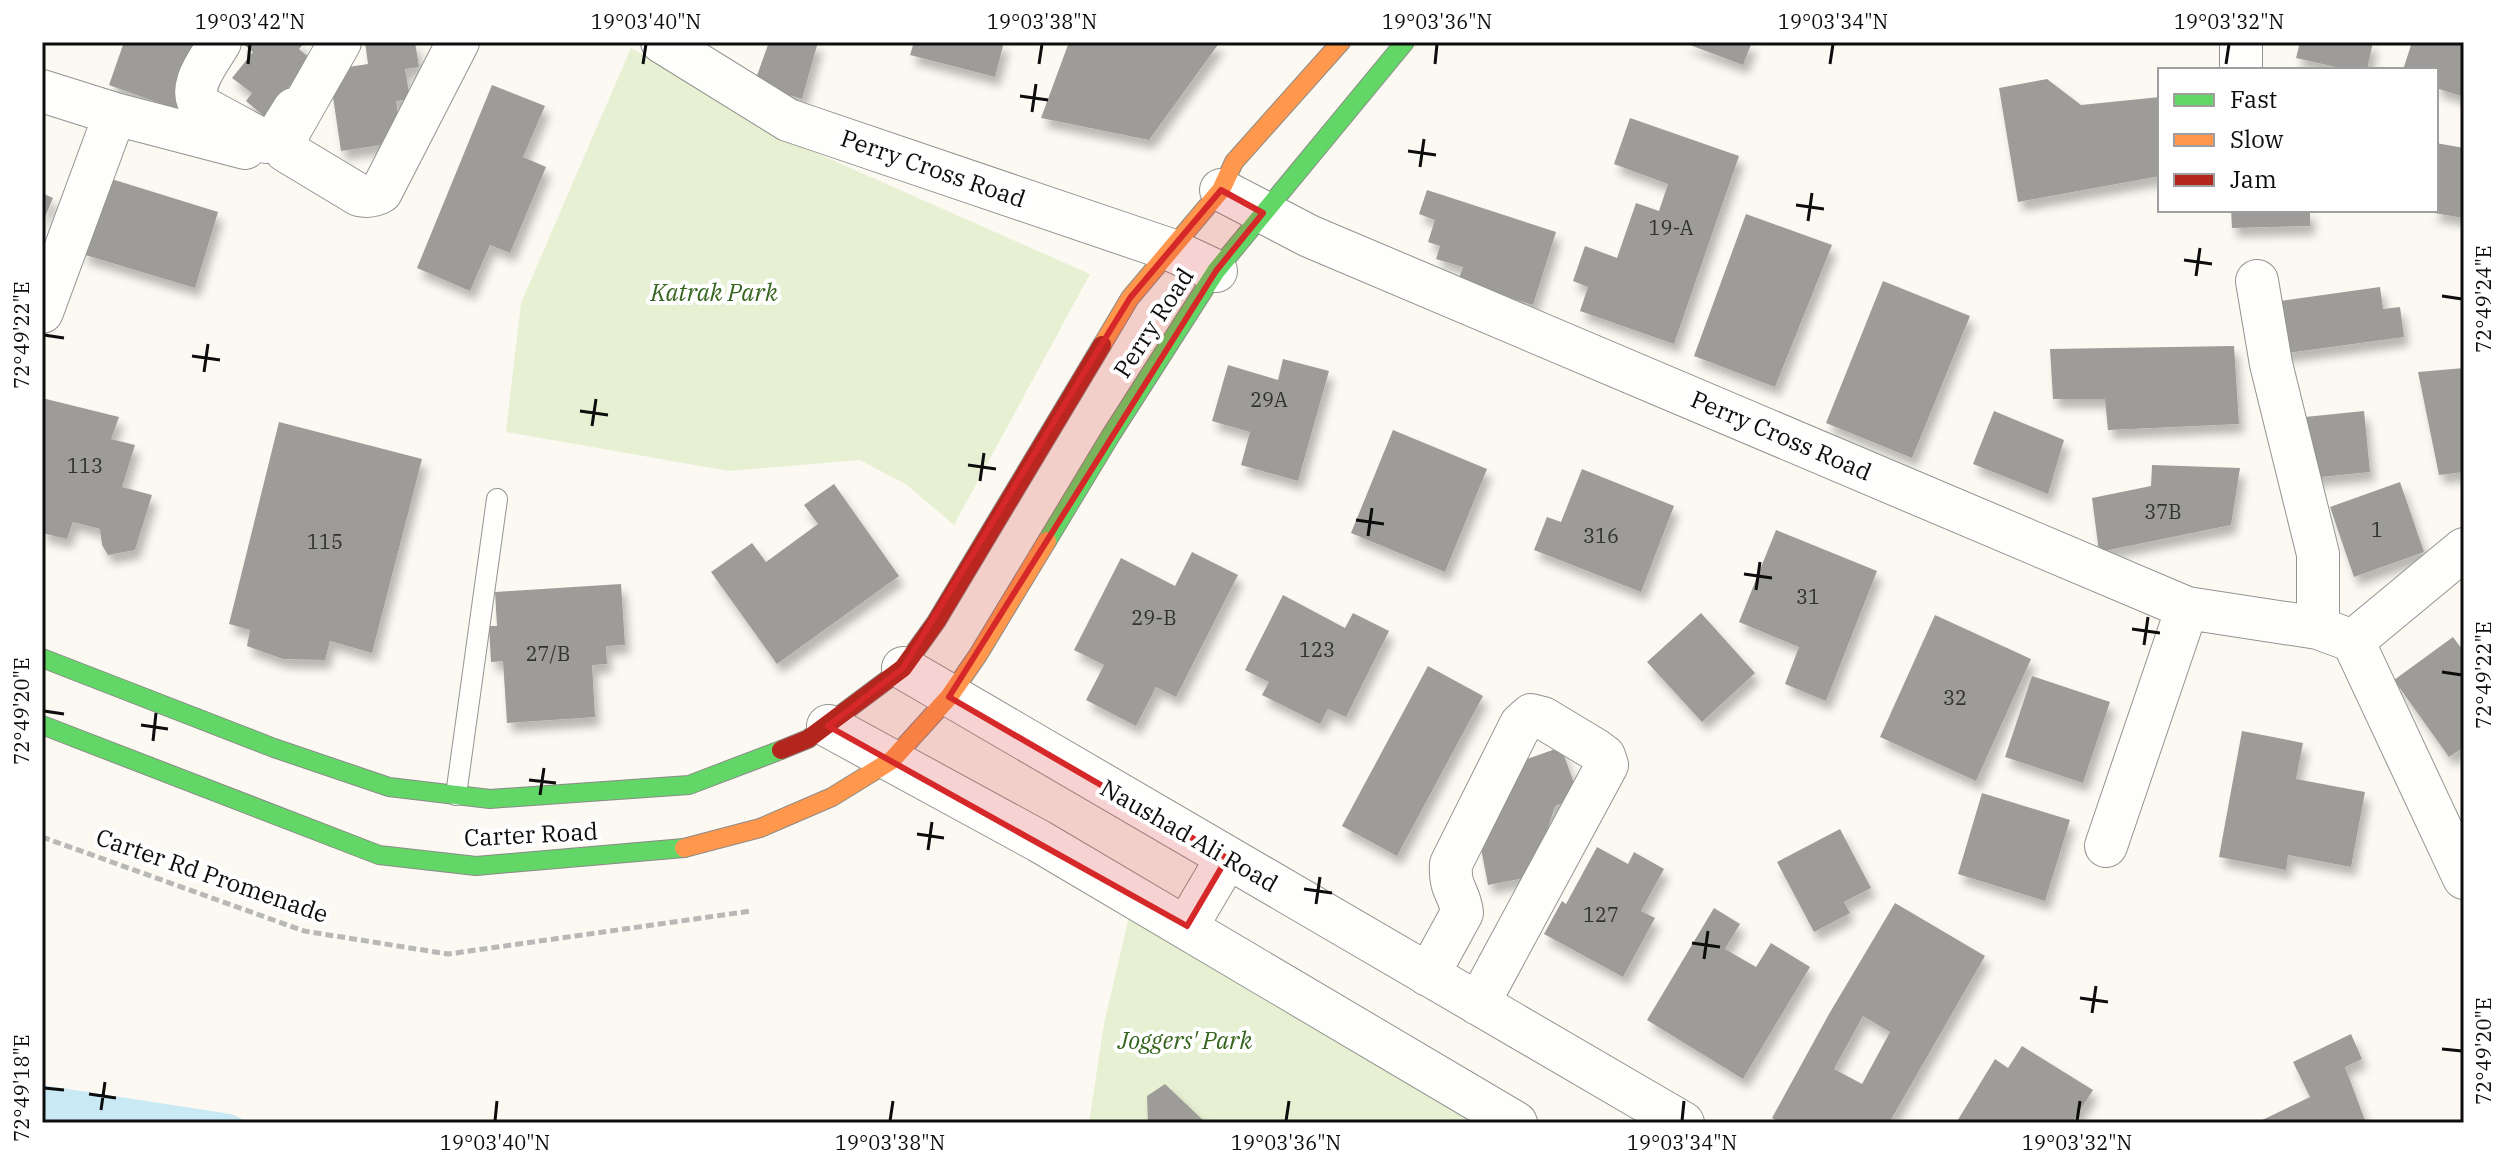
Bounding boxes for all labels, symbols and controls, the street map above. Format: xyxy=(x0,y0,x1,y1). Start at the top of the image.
text: 19°03'42"N xyxy=(195,8,305,35)
text: 19°03'40"N xyxy=(591,8,701,35)
text: 19°03'38"N xyxy=(987,8,1097,35)
text: 19°03'36"N xyxy=(1382,8,1492,35)
text: 19°03'34"N xyxy=(1778,8,1888,35)
text: 19°03'32"N xyxy=(2174,8,2284,35)
legend xyxy=(2158,68,2438,212)
text: Fast xyxy=(2230,83,2277,115)
street label: Perry Cross Road xyxy=(837,121,1030,215)
text: Slow xyxy=(2230,123,2284,155)
text: Jam xyxy=(2230,163,2277,195)
house number: 19-A xyxy=(1648,214,1694,241)
text: 72°49'24"E xyxy=(2470,245,2497,353)
street label: Perry Road xyxy=(1106,261,1201,384)
park label: Katrak Park xyxy=(649,276,778,308)
text: 72°49'22"E xyxy=(8,281,35,389)
street label: Perry Cross Road xyxy=(1686,383,1877,488)
house number: 29A xyxy=(1250,386,1288,413)
house number: 113 xyxy=(67,452,103,479)
house number: 37B xyxy=(2144,498,2182,525)
house number: 1 xyxy=(2371,516,2383,543)
house number: 316 xyxy=(1583,522,1619,549)
house number: 115 xyxy=(307,528,343,555)
house number: 31 xyxy=(1796,583,1820,610)
house number: 29-B xyxy=(1131,604,1177,631)
text: 72°49'22"E xyxy=(2470,621,2497,729)
house number: 123 xyxy=(1299,636,1335,663)
house number: 27/B xyxy=(526,640,570,667)
text: 72°49'20"E xyxy=(8,657,35,765)
house number: 32 xyxy=(1943,684,1967,711)
street label: Naushad Ali Road xyxy=(1095,771,1284,899)
street label: Carter Road xyxy=(463,815,599,853)
street label: Carter Rd Promenade xyxy=(92,820,333,930)
house number: 127 xyxy=(1583,901,1619,928)
text: 72°49'20"E xyxy=(2470,997,2497,1105)
park label: Joggers' Park xyxy=(1117,1024,1253,1056)
text: 72°49'18"E xyxy=(8,1034,35,1142)
text: 19°03'40"N xyxy=(440,1129,550,1156)
text: 19°03'38"N xyxy=(835,1129,945,1156)
text: 19°03'36"N xyxy=(1231,1129,1341,1156)
text: 19°03'34"N xyxy=(1627,1129,1737,1156)
text: 19°03'32"N xyxy=(2022,1129,2132,1156)

